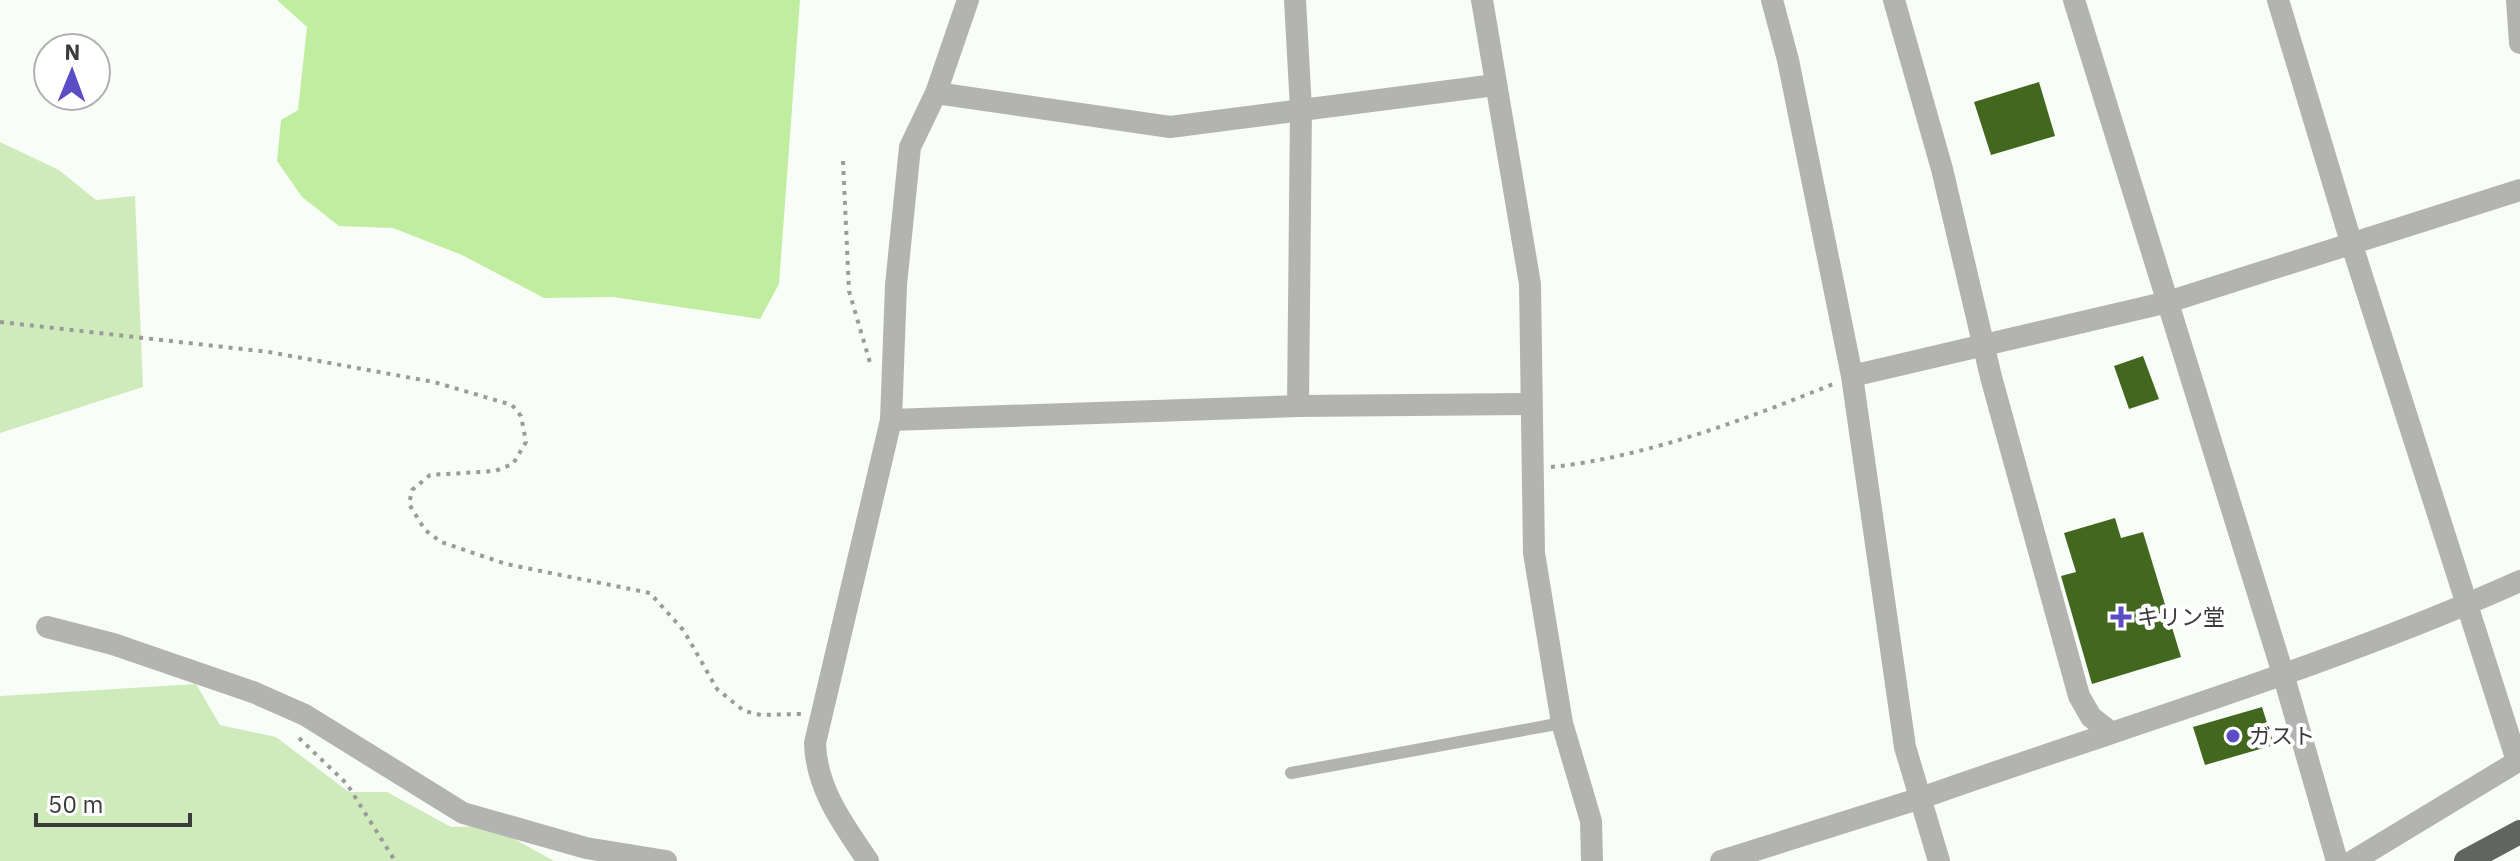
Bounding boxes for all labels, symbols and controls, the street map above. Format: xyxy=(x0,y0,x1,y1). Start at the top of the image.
north arrow xyxy=(32,32,112,112)
text: N xyxy=(64,37,81,66)
place label: キリン堂 xyxy=(2137,602,2225,631)
marker: キリン堂 xyxy=(2112,608,2130,626)
place label: ガスト xyxy=(2249,721,2315,750)
marker: ガスト xyxy=(2224,727,2242,745)
scale bar xyxy=(36,777,190,827)
text: 50 m xyxy=(48,788,103,820)

